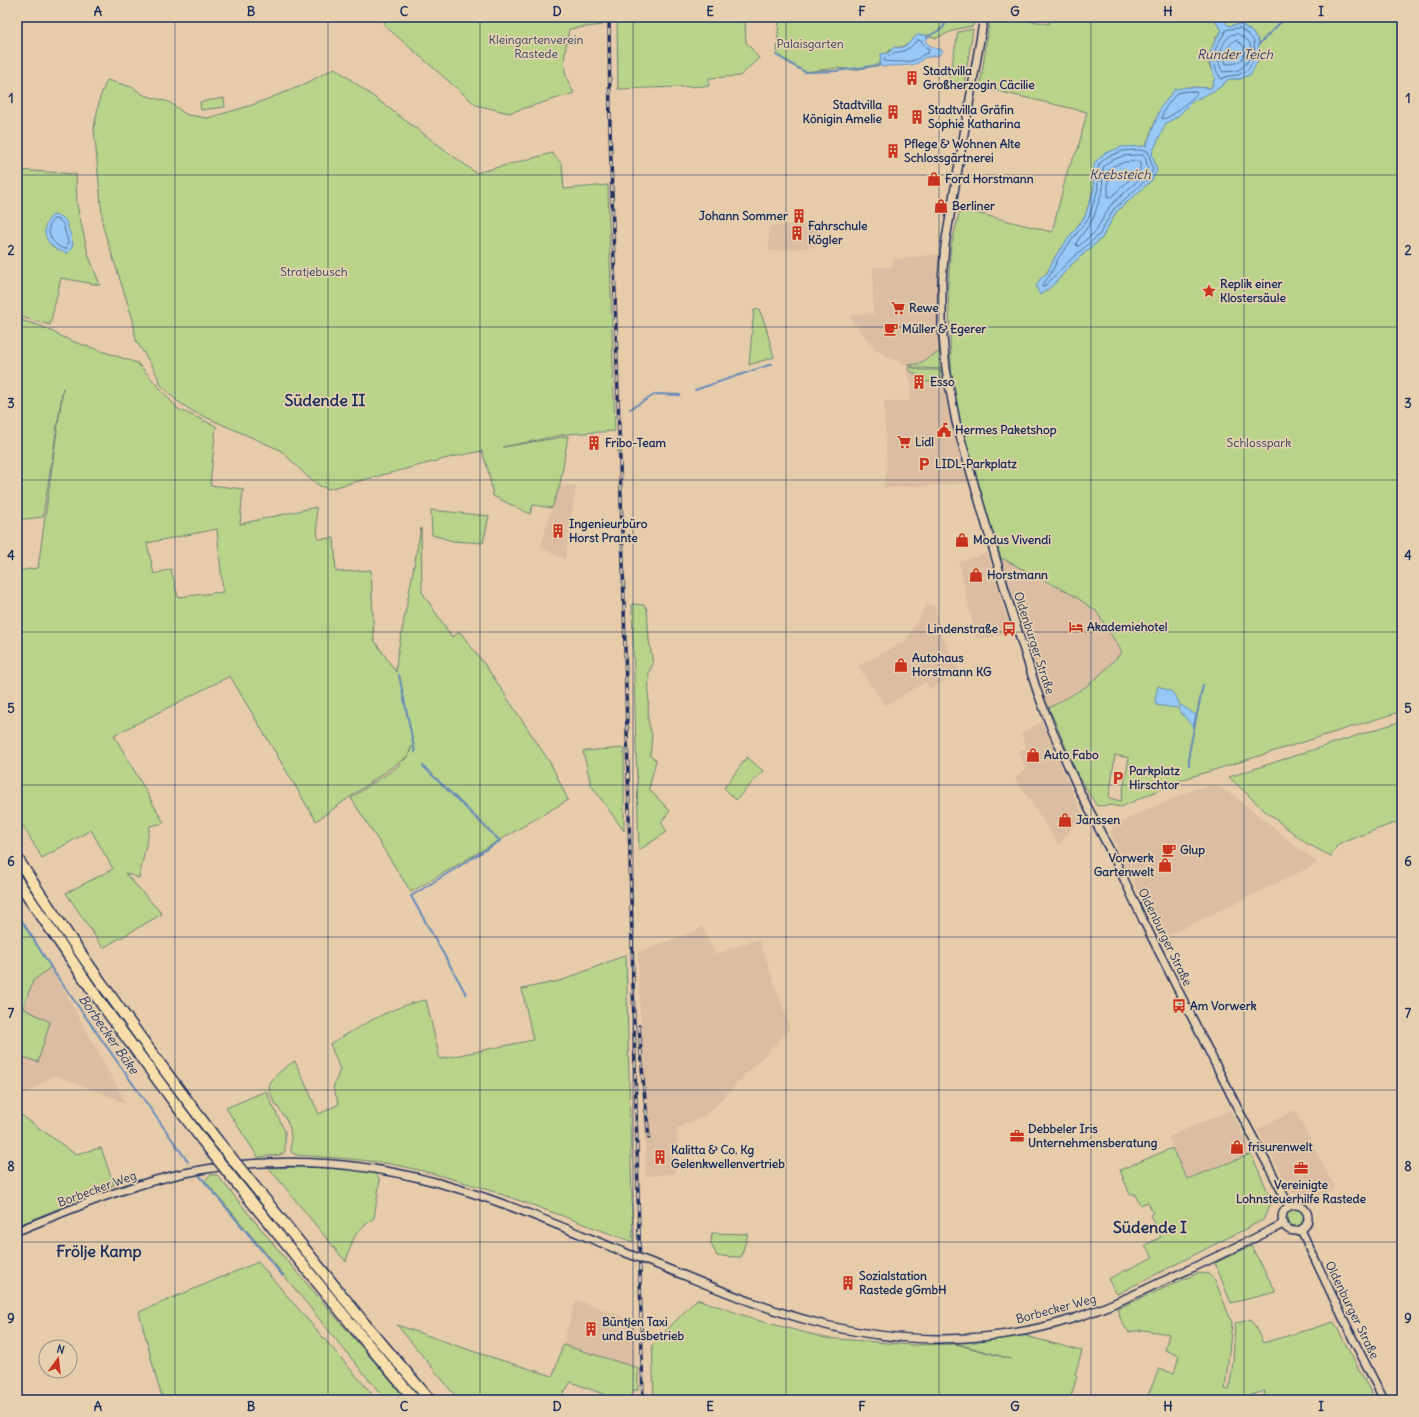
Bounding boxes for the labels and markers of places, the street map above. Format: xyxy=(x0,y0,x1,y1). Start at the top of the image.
place label: Stadtvilla Großherzogin Cäcilie xyxy=(923,63,1035,93)
building icon: Stadtvilla Großherzogin Cäcilie xyxy=(904,70,920,86)
place label: Stadtvilla Königin Amelie xyxy=(803,97,883,127)
place label: Stadtvilla Gräfin Sophie Katharina xyxy=(928,102,1021,132)
building icon: Stadtvilla Königin Amelie xyxy=(885,104,901,120)
building icon: Stadtvilla Gräfin Sophie Katharina xyxy=(909,109,925,125)
place label: Pflege & Wohnen Alte Schlossgärtnerei xyxy=(904,136,1021,166)
building icon: Pflege & Wohnen Alte Schlossgärtnerei xyxy=(885,143,901,159)
shop icon: Ford Horstmann xyxy=(926,171,942,187)
place label: Ford Horstmann xyxy=(945,171,1034,186)
shop icon: Berliner xyxy=(933,198,949,214)
place label: Berliner xyxy=(952,198,995,213)
place label: Johann Sommer xyxy=(699,208,788,223)
building icon: Johann Sommer xyxy=(791,208,807,224)
place label: Fahrschule Kögler xyxy=(808,218,868,248)
building icon: Fahrschule Kögler xyxy=(789,225,805,241)
place label: Replik einer Klostersäule xyxy=(1220,276,1287,305)
place icon: Replik einer Klostersäule xyxy=(1201,283,1217,299)
supermarket icon: Rewe xyxy=(890,300,906,316)
place label: Rewe xyxy=(909,300,939,315)
cafe icon: Müller & Egerer xyxy=(883,321,899,337)
place label: Müller & Egerer xyxy=(902,321,986,337)
building icon: Esso xyxy=(911,374,927,390)
place label: Esso xyxy=(930,374,955,389)
public building icon: Hermes Paketshop xyxy=(936,422,952,438)
place label: Hermes Paketshop xyxy=(955,422,1057,438)
supermarket icon: Lidl xyxy=(896,434,912,450)
place label: Lidl xyxy=(915,434,934,449)
building icon: Fribo-Team xyxy=(586,435,602,451)
place label: Fribo-Team xyxy=(605,435,667,450)
parking icon: LIDL-Parkplatz xyxy=(916,456,932,472)
place label: LIDL-Parkplatz xyxy=(935,456,1017,472)
place label: Ingenieurbüro Horst Prante xyxy=(569,516,648,545)
building icon: Ingenieurbüro Horst Prante xyxy=(550,523,566,539)
shop icon: Modus Vivendi xyxy=(954,532,970,548)
place label: Modus Vivendi xyxy=(973,532,1051,547)
shop icon: Horstmann xyxy=(968,567,984,583)
place label: Horstmann xyxy=(987,567,1048,582)
hotel icon: Akademiehotel xyxy=(1068,619,1084,635)
place label: Akademiehotel xyxy=(1087,619,1168,634)
place label: Lindenstraße xyxy=(927,621,999,636)
bus stop icon: Lindenstraße xyxy=(1001,621,1017,637)
place label: Autohaus Horstmann KG xyxy=(912,650,992,679)
shop icon: Autohaus Horstmann KG xyxy=(893,657,909,673)
shop icon: Auto Fabo xyxy=(1025,747,1041,763)
place label: Auto Fabo xyxy=(1044,747,1099,762)
place label: Parkplatz Hirschtor xyxy=(1129,763,1180,792)
parking icon: Parkplatz Hirschtor xyxy=(1110,770,1126,786)
shop icon: Janssen xyxy=(1057,812,1073,828)
place label: Janssen xyxy=(1076,812,1120,827)
cafe icon: Glup xyxy=(1161,842,1177,858)
place label: Glup xyxy=(1180,842,1205,858)
place label: Vorwerk Gartenwelt xyxy=(1094,850,1155,879)
shop icon: Vorwerk Gartenwelt xyxy=(1157,857,1173,873)
bus stop icon: Am Vorwerk xyxy=(1171,998,1187,1014)
place label: Am Vorwerk xyxy=(1190,998,1257,1013)
place label: Debbeler Iris Unternehmensberatung xyxy=(1028,1121,1158,1151)
office icon: Debbeler Iris Unternehmensberatung xyxy=(1009,1128,1025,1144)
shop icon: frisurenwelt xyxy=(1229,1139,1245,1155)
place label: frisurenwelt xyxy=(1247,1139,1313,1154)
place label: Kalitta & Co. Kg Gelenkwellenvertrieb xyxy=(671,1142,785,1171)
building icon: Kalitta & Co. Kg Gelenkwellenvertrieb xyxy=(652,1149,668,1165)
office icon: Vereinigte Lohnsteuerhilfe Rastede xyxy=(1293,1160,1309,1176)
place label: Vereinigte Lohnsteuerhilfe Rastede xyxy=(1236,1177,1367,1206)
place label: Sozialstation Rastede gGmbH xyxy=(859,1268,947,1298)
building icon: Sozialstation Rastede gGmbH xyxy=(840,1275,856,1291)
place label: Büntjen Taxi und Busbetrieb xyxy=(602,1314,684,1343)
building icon: Büntjen Taxi und Busbetrieb xyxy=(583,1321,599,1337)

